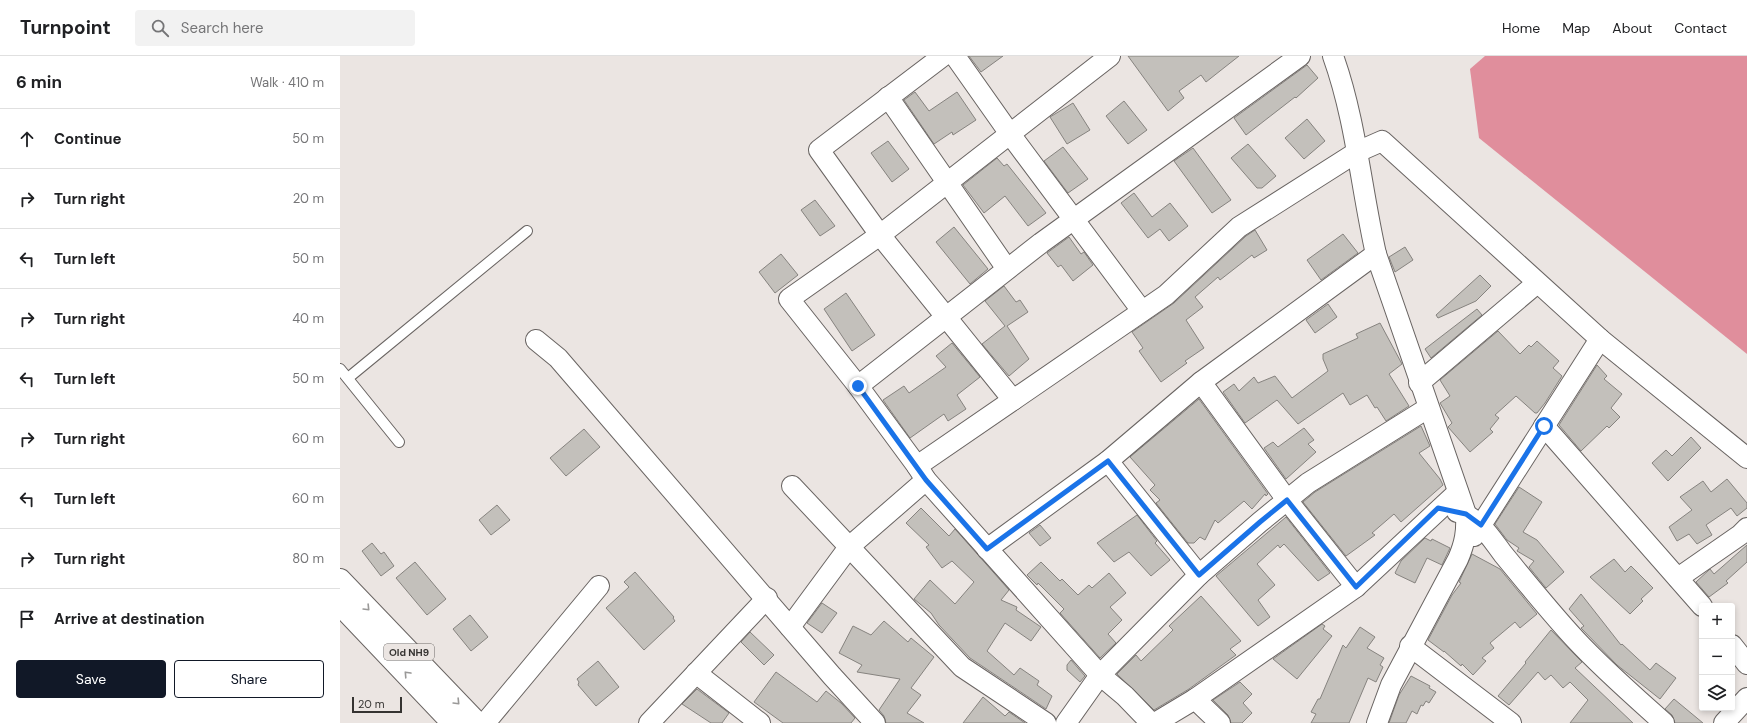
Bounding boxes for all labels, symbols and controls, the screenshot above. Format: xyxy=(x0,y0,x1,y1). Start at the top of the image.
search box xyxy=(135,10,415,46)
text: Turnpoint xyxy=(20,15,111,40)
icon: search xyxy=(149,17,171,39)
text: Search here xyxy=(181,18,264,38)
text: Home xyxy=(1502,19,1540,37)
text: Map xyxy=(1562,19,1590,37)
text: About xyxy=(1612,19,1652,37)
text: Contact xyxy=(1674,19,1727,37)
text: 6 min xyxy=(16,71,62,93)
text: Walk · 410 m xyxy=(250,74,324,91)
icon: ahead xyxy=(16,128,38,150)
text: Continue xyxy=(54,129,122,149)
text: 50 m xyxy=(292,130,324,147)
icon: right xyxy=(16,188,38,210)
text: Turn right xyxy=(54,189,125,209)
text: 20 m xyxy=(293,190,324,207)
icon: left xyxy=(16,248,38,270)
text: Turn left xyxy=(54,249,115,269)
text: 50 m xyxy=(292,250,324,267)
icon: right xyxy=(16,308,38,330)
text: Turn right xyxy=(54,309,125,329)
text: 40 m xyxy=(292,310,324,327)
icon: left xyxy=(16,368,38,390)
text: Turn left xyxy=(54,369,115,389)
text: 50 m xyxy=(292,370,324,387)
route end xyxy=(849,377,867,395)
route start xyxy=(1535,417,1553,435)
icon: right xyxy=(16,428,38,450)
text: Turn right xyxy=(54,429,125,449)
text: 60 m xyxy=(292,430,324,447)
icon: left xyxy=(16,488,38,510)
text: Turn left xyxy=(54,489,115,509)
text: 60 m xyxy=(292,490,324,507)
icon: right xyxy=(16,548,38,570)
text: Turn right xyxy=(54,549,125,569)
text: 80 m xyxy=(292,550,324,567)
one-way arrow xyxy=(362,603,370,611)
map controls xyxy=(1699,603,1735,711)
button: + xyxy=(1699,603,1735,639)
icon: arrive xyxy=(16,608,38,630)
text: Arrive at destination xyxy=(54,609,205,629)
button: − xyxy=(1699,639,1735,675)
road number: Old NH9 xyxy=(384,644,434,660)
button: Save xyxy=(16,660,166,698)
button: Share xyxy=(174,660,324,698)
one-way arrow xyxy=(404,671,412,679)
button: layers xyxy=(1699,675,1735,711)
scale bar xyxy=(352,695,402,714)
text: 20 m xyxy=(358,697,384,711)
one-way arrow xyxy=(452,697,460,705)

